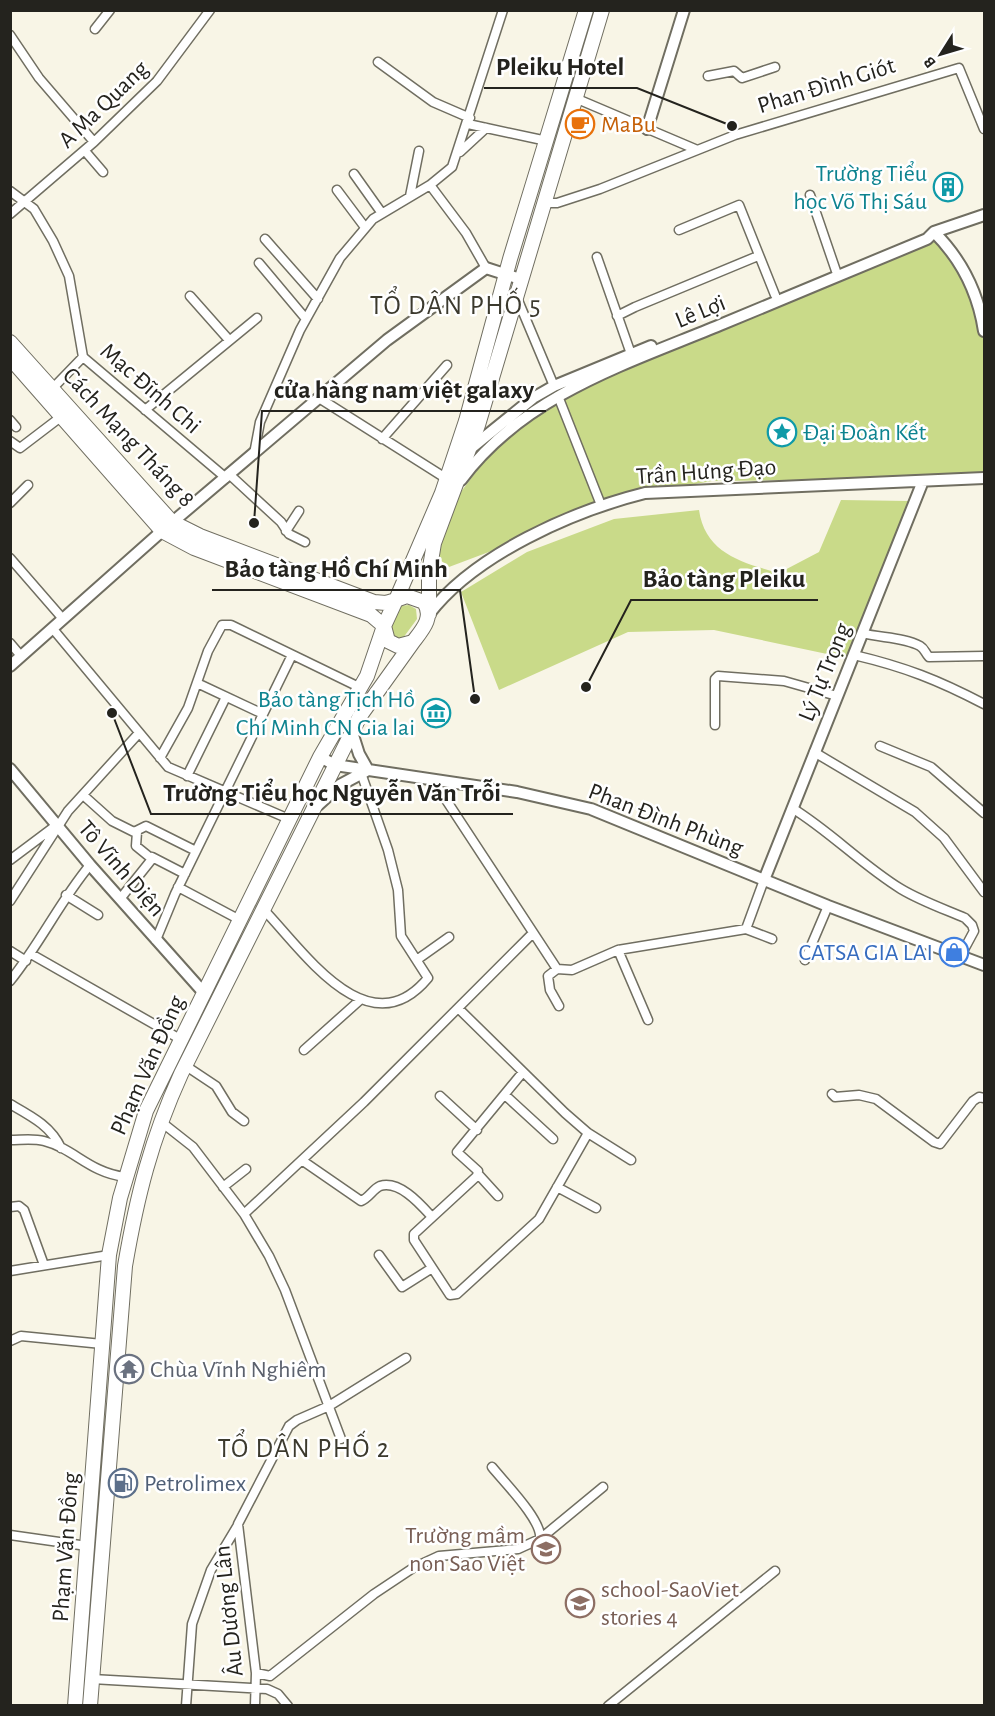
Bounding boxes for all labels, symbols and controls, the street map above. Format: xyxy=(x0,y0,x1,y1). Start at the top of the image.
north arrow xyxy=(911,24,971,84)
callout: Pleiku Hotel xyxy=(484,44,637,88)
text: Pleiku Hotel xyxy=(496,54,624,80)
street label: Phan Đình Giót xyxy=(755,54,898,118)
text: B xyxy=(921,54,939,71)
street label: A Ma Quang xyxy=(54,56,153,153)
cafe icon: MaBu xyxy=(564,108,596,140)
place label: MaBu xyxy=(601,113,656,137)
place label: Trường Tiểu học Võ Thị Sáu xyxy=(793,161,927,214)
building icon: Trường Tiểu học Võ Thị Sáu xyxy=(932,171,964,203)
district label: TỔ DÂN PHỐ 5 xyxy=(370,286,542,319)
street label: Lê Lợi xyxy=(672,291,729,333)
street label: Mạc Đĩnh Chi xyxy=(96,339,205,439)
street label: Cách Mạng Tháng 8 xyxy=(58,363,199,512)
callout: cửa hàng nam việt galaxy xyxy=(262,367,546,411)
text: cửa hàng nam việt galaxy xyxy=(274,377,534,403)
place icon: Đại Đoàn Kết xyxy=(766,416,798,448)
place label: Đại Đoàn Kết xyxy=(803,421,927,445)
street label: Trần Hưng Đạo xyxy=(635,455,777,489)
callout: Bảo tàng Hồ Chí Minh xyxy=(212,546,460,590)
text: Bảo tàng Hồ Chí Minh xyxy=(224,556,448,582)
callout: Bảo tàng Pleiku xyxy=(631,556,818,600)
text: Bảo tàng Pleiku xyxy=(643,566,806,592)
street label: Lý Tự Trọng xyxy=(794,619,856,725)
place label: Bảo tàng Tịch Hồ Chí Minh CN Gia lai xyxy=(236,688,415,740)
museum icon: Bảo tàng Tịch Hồ Chí Minh CN Gia lai xyxy=(420,697,452,729)
callout: Trường Tiểu học Nguyễn Văn Trỗi xyxy=(151,770,513,814)
text: Trường Tiểu học Nguyễn Văn Trỗi xyxy=(163,778,501,806)
street label: Phan Đình Phùng xyxy=(585,779,747,861)
street label: Tô Vĩnh Diện xyxy=(73,816,169,921)
shop icon: CATSA GIA LAI xyxy=(938,936,970,968)
place label: CATSA GIA LAI xyxy=(798,941,933,965)
street label: Phạm Văn Đồng xyxy=(106,992,190,1139)
temple icon: Chùa Vĩnh Nghiêm xyxy=(113,1353,145,1385)
place label: Chùa Vĩnh Nghiêm xyxy=(150,1358,326,1382)
district label: TỔ DÂN PHỐ 2 xyxy=(217,1429,391,1462)
fuel station icon: Petrolimex xyxy=(107,1467,139,1499)
street label: Phạm Văn Đồng xyxy=(49,1471,83,1623)
place label: Petrolimex xyxy=(144,1472,247,1496)
place label: Trường mầm non Sao Việt xyxy=(405,1524,525,1576)
school or university icon: Trường mầm non Sao Việt xyxy=(530,1533,562,1565)
street label: Âu Dương Lân xyxy=(208,1544,248,1678)
place label: school-SaoViet stories 4 xyxy=(601,1578,739,1630)
school or university icon: school-SaoViet stories 4 xyxy=(564,1587,596,1619)

